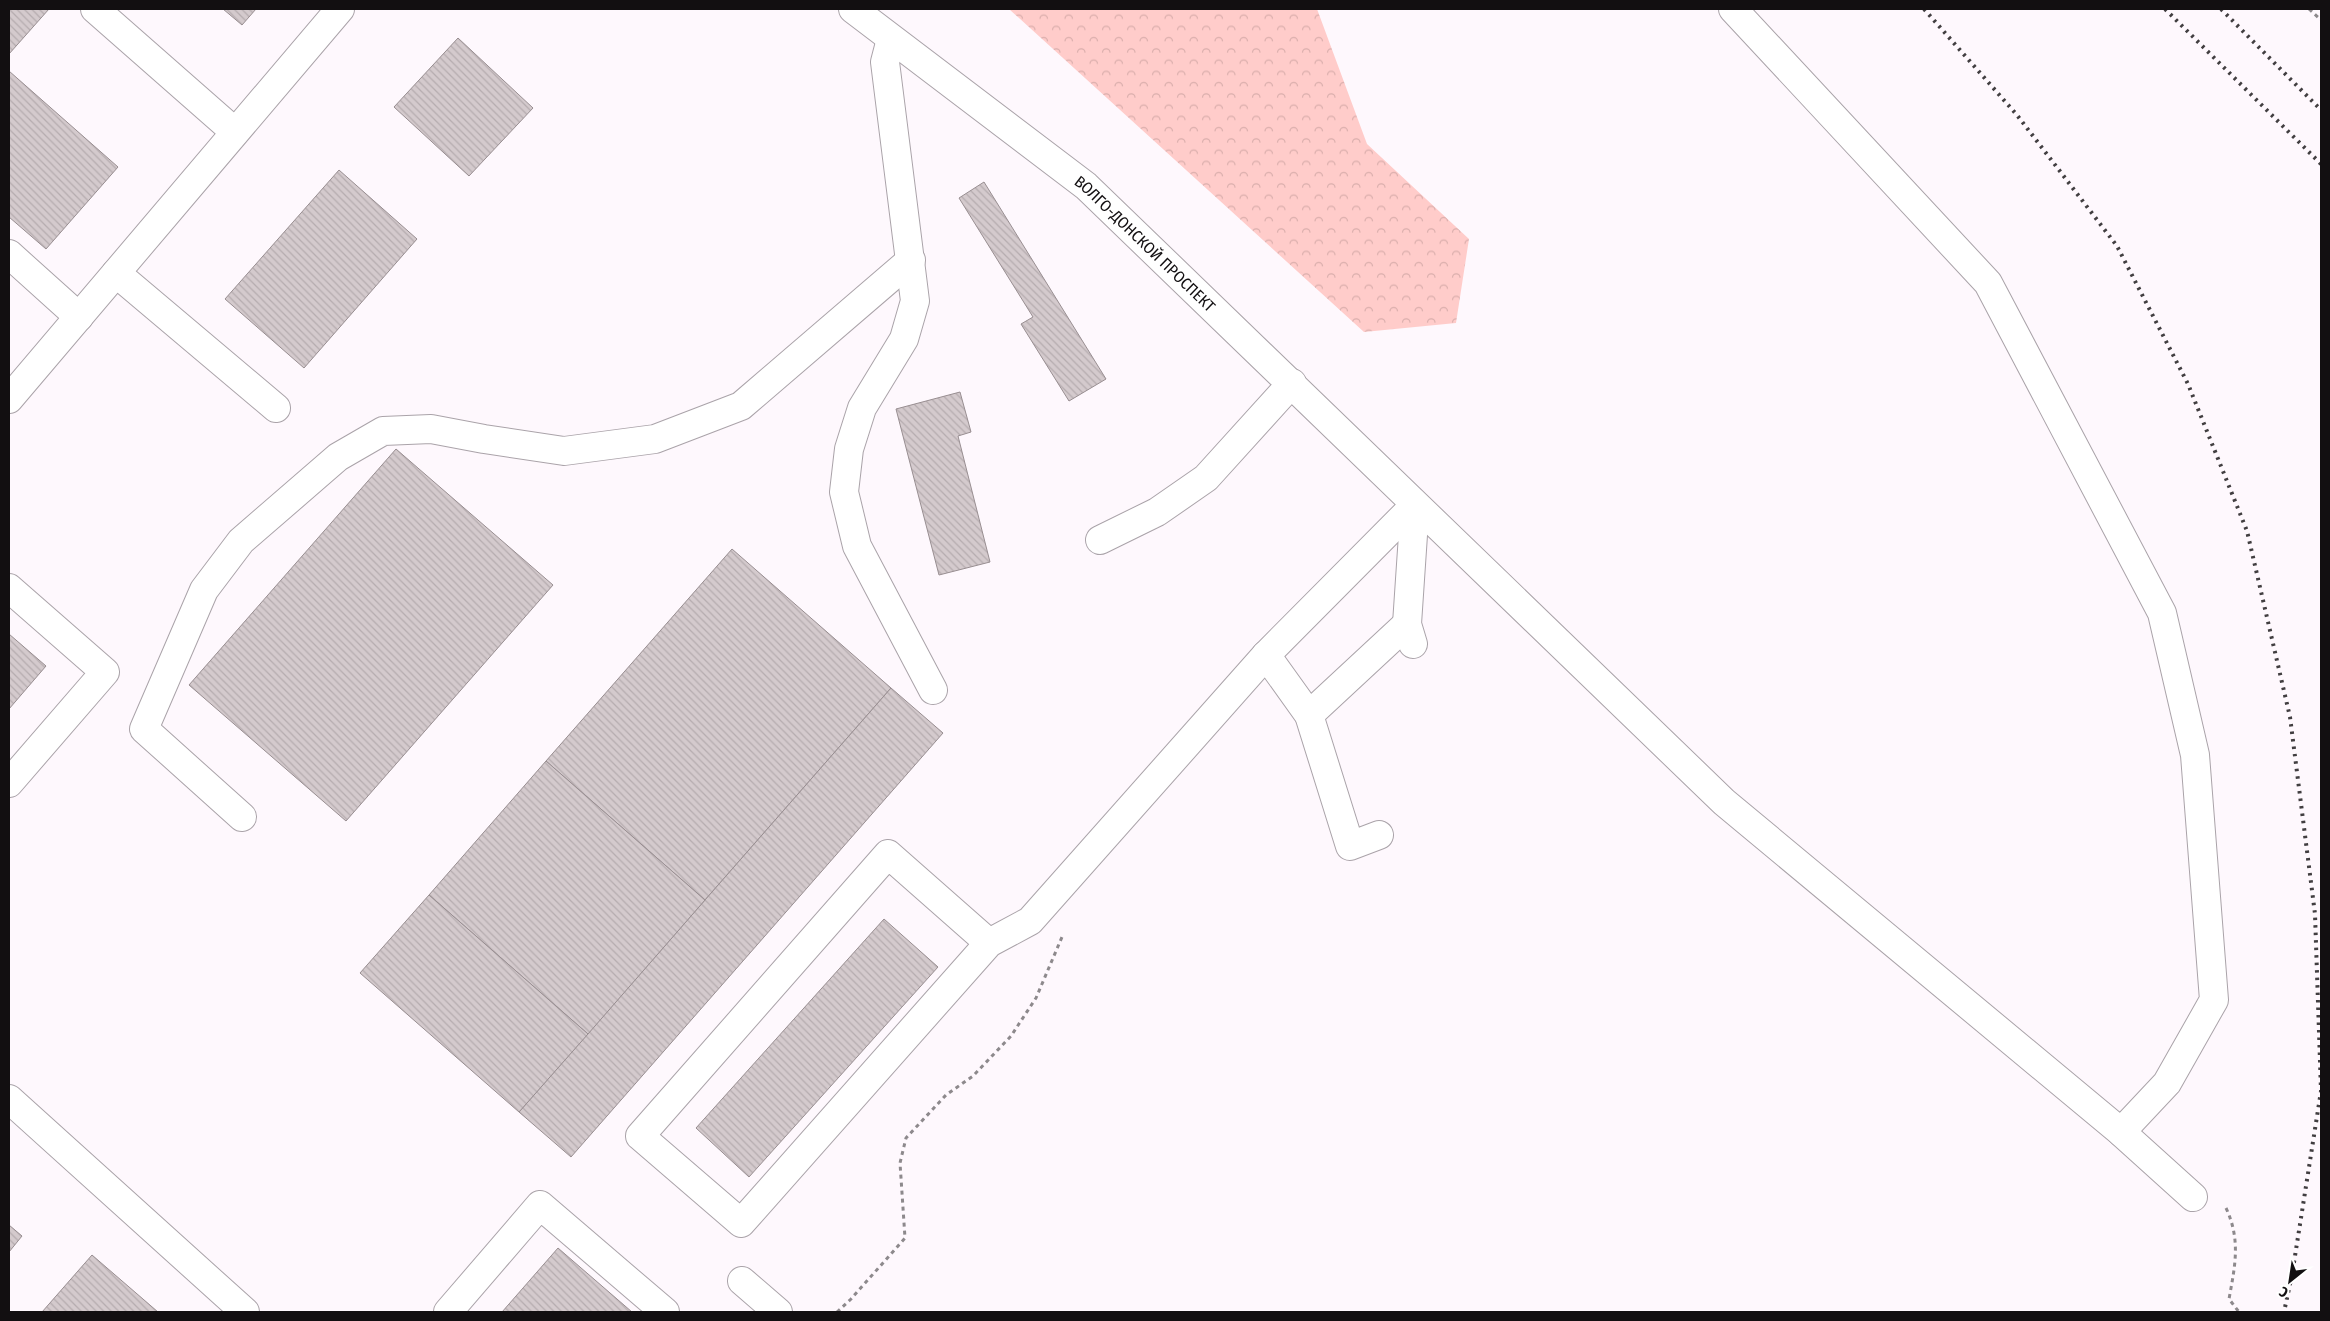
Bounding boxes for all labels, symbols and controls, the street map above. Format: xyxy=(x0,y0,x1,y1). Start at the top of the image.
street label: ВОЛГО-ДОНСКОЙ ПРОСПЕКТ xyxy=(1071,171,1220,316)
north arrow xyxy=(2265,1256,2315,1306)
text: С xyxy=(2276,1282,2291,1301)

